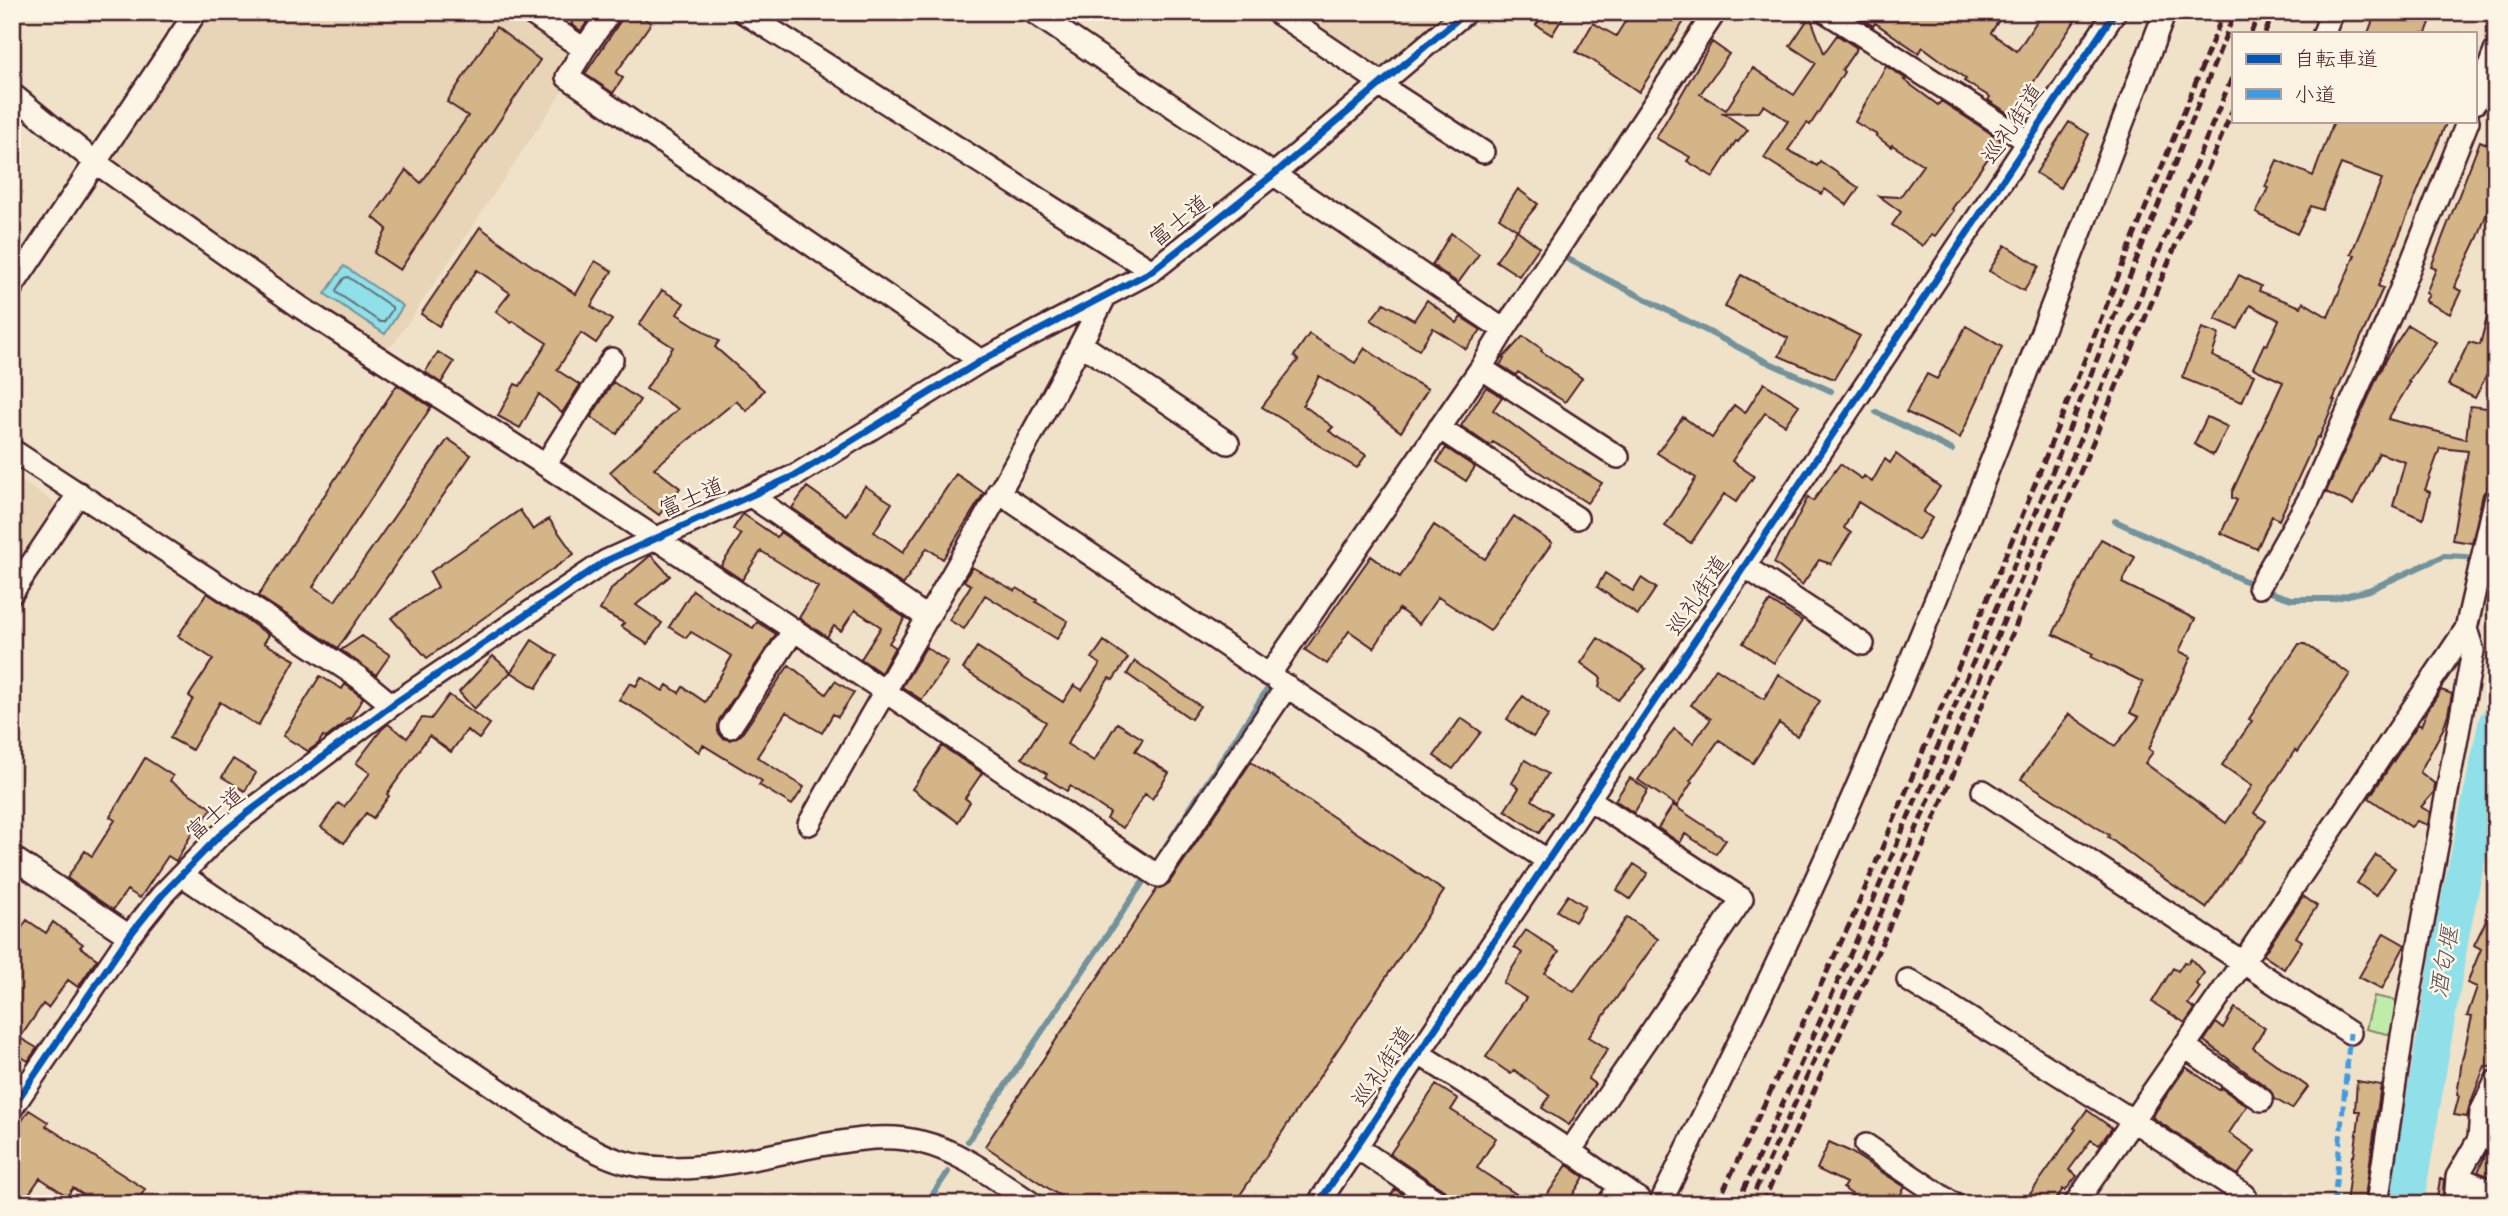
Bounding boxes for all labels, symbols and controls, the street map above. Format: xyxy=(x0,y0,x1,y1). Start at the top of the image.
legend xyxy=(2232,32,2476,122)
text: 自転車道 xyxy=(2294,47,2378,77)
street label: 巡礼街道 xyxy=(1976,78,2054,172)
text: 小道 xyxy=(2294,83,2336,113)
street label: 富士道 xyxy=(1144,189,1218,257)
street label: 富士道 xyxy=(655,471,731,529)
street label: 巡礼街道 xyxy=(1661,550,1739,644)
street label: 富士道 xyxy=(180,781,254,851)
water label: 酒匂堰 xyxy=(2424,922,2471,1001)
street label: 巡礼街道 xyxy=(1346,1021,1424,1115)

